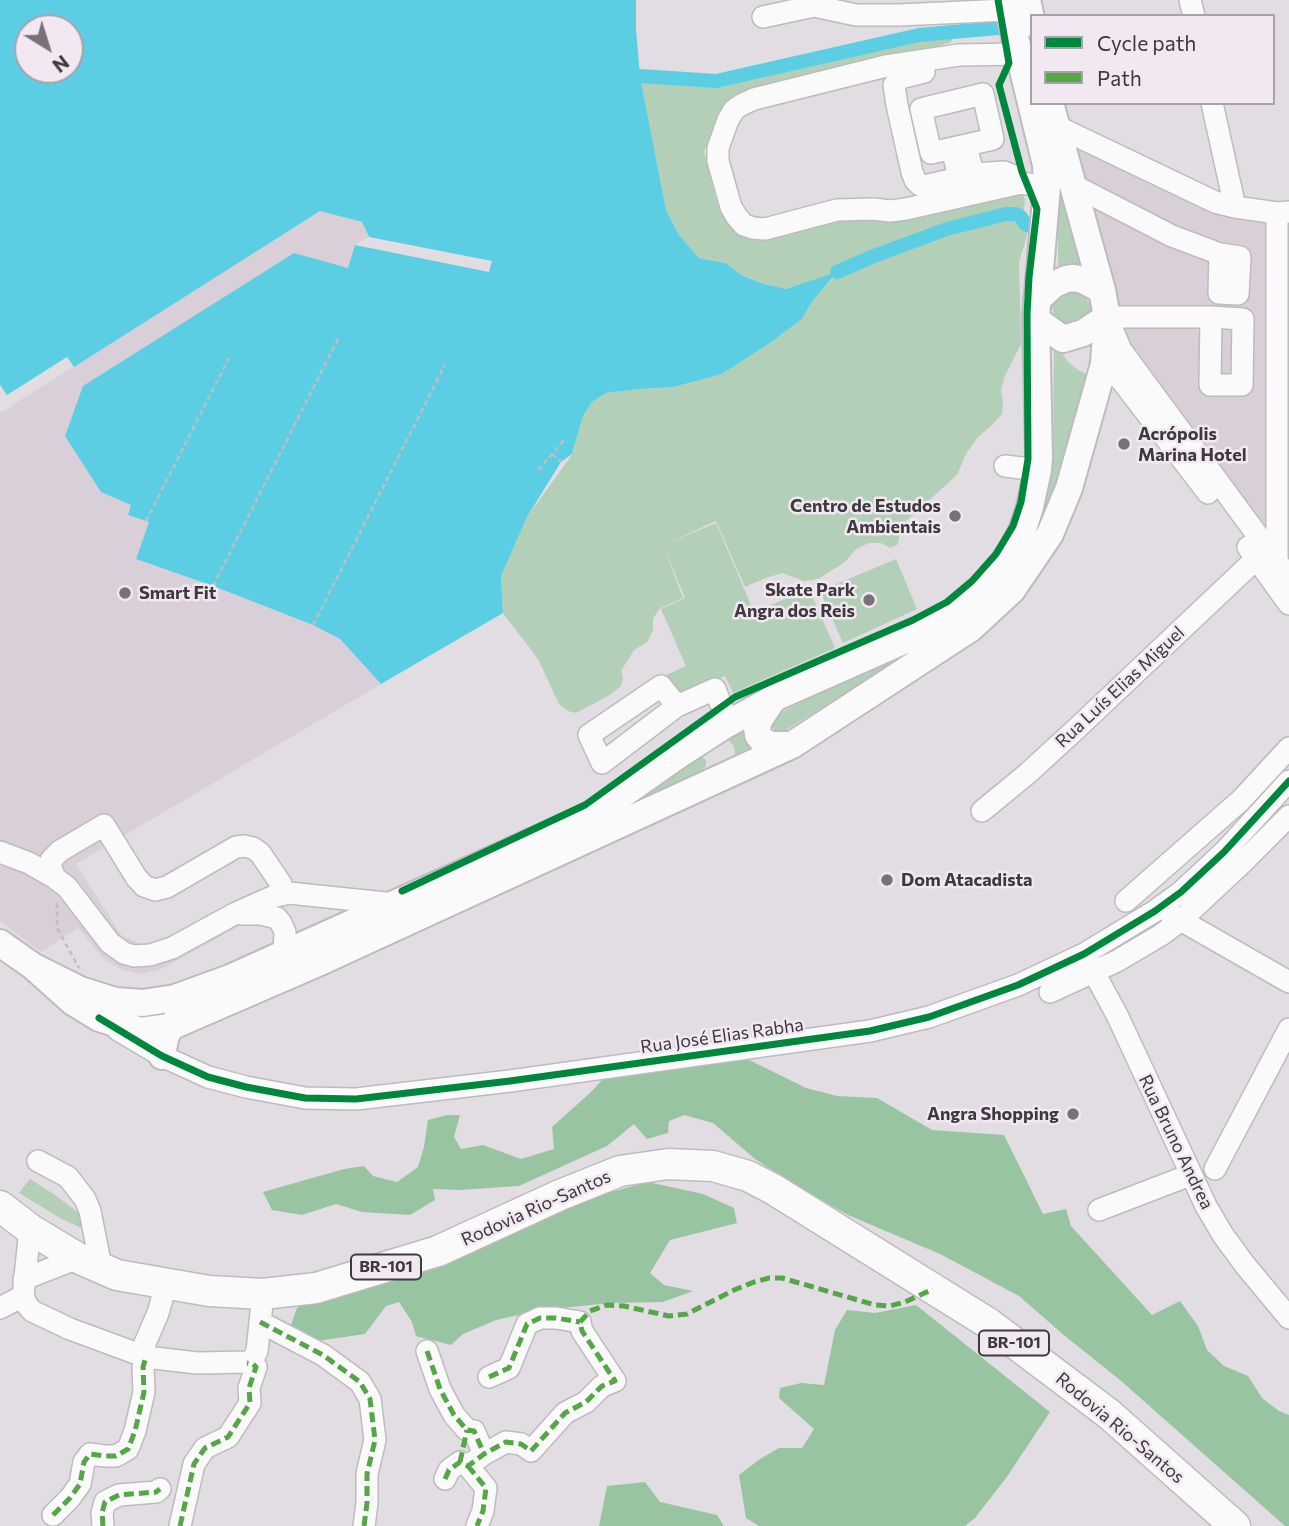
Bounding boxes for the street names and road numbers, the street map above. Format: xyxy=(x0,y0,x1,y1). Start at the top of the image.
street label: Rua Luís Elias Miguel xyxy=(1051,622,1189,752)
street label: Rua José Elias Rabha xyxy=(639,1014,805,1058)
street label: Rua Bruno Andrea xyxy=(1134,1071,1218,1213)
street label: Rodovia Rio-Santos xyxy=(458,1165,614,1251)
road number: BR-101 xyxy=(351,1254,421,1280)
road number: BR-101 xyxy=(979,1330,1049,1356)
street label: Rodovia Rio-Santos xyxy=(1051,1368,1189,1488)

